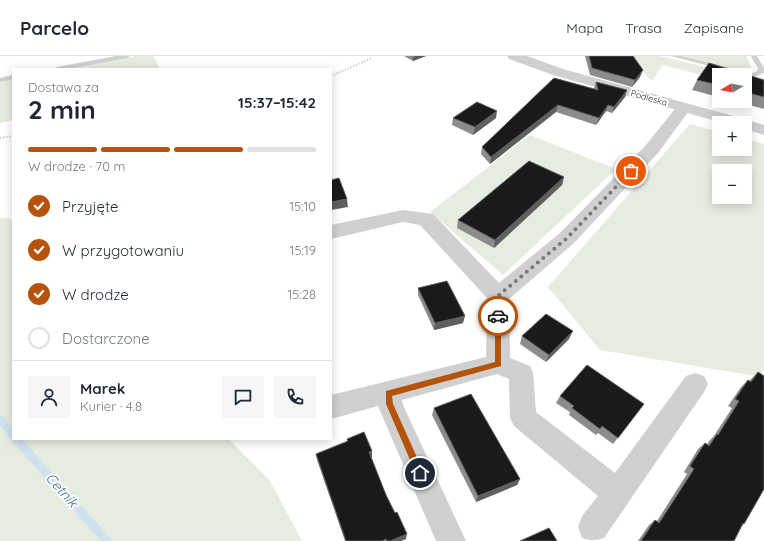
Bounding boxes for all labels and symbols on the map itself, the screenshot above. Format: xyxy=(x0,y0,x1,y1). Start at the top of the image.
north arrow xyxy=(712,68,752,108)
street label: Podleska xyxy=(630,87,669,108)
pin xyxy=(614,154,648,188)
courier xyxy=(478,296,518,336)
pin xyxy=(403,456,437,490)
water label: Cetnik xyxy=(42,469,83,512)

